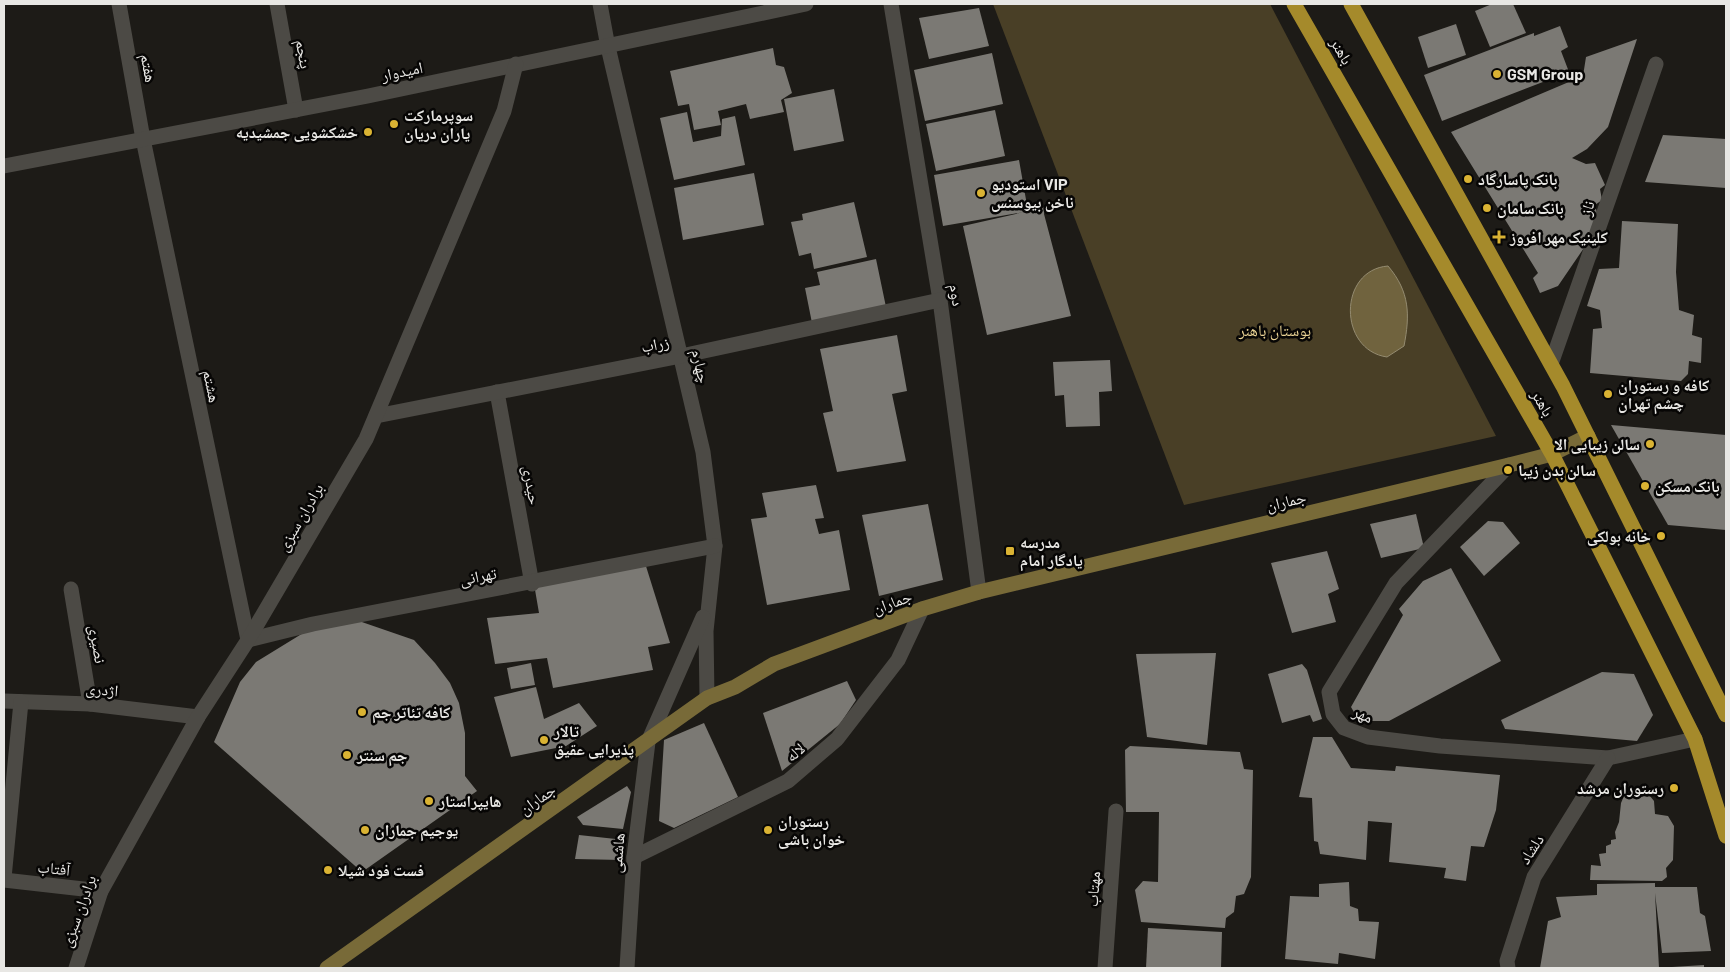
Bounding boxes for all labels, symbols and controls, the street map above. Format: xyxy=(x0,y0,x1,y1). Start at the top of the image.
street label: باهنر xyxy=(1326,33,1358,68)
street label: پنجم xyxy=(291,38,316,71)
street label: هفتم xyxy=(136,52,161,84)
street label: امیدوار xyxy=(378,57,425,85)
place label: GSM Group xyxy=(1507,64,1583,83)
marker: GSM Group xyxy=(1491,68,1503,80)
place label: سوپرمارکت یاران دریان xyxy=(404,105,473,143)
marker: سوپرمارکت یاران دریان xyxy=(388,118,400,130)
place label: خشکشویی جمشیدیه xyxy=(236,122,358,142)
marker: خشکشویی جمشیدیه xyxy=(362,126,374,138)
place label: بانک پاسارگاد xyxy=(1478,169,1558,189)
marker: بانک پاسارگاد xyxy=(1462,173,1474,185)
place label: استودیو VIP ناخن بیوسنس xyxy=(991,174,1074,212)
marker: استودیو VIP ناخن بیوسنس xyxy=(975,187,987,199)
place label: بانک سامان xyxy=(1497,198,1564,218)
street label: ناز xyxy=(1575,198,1599,219)
marker: بانک سامان xyxy=(1481,202,1493,214)
place label: کلینیک مهر افروز xyxy=(1509,227,1608,247)
marker: کلینیک مهر افروز xyxy=(1492,230,1506,244)
street label: دوم xyxy=(944,283,969,308)
park label: بوستان باهنر xyxy=(1238,320,1311,341)
street label: زراب xyxy=(639,331,671,357)
street label: چهارم xyxy=(686,347,715,385)
street label: هشتم xyxy=(198,368,225,404)
place label: کافه و رستوران چشم تهران xyxy=(1618,375,1709,415)
street label: باهنر xyxy=(1527,385,1559,420)
marker: کافه و رستوران چشم تهران xyxy=(1602,388,1614,400)
place label: سالن زیبایی الا xyxy=(1554,434,1640,454)
marker: سالن زیبایی الا xyxy=(1644,438,1656,450)
place label: سالن بدن زیبا xyxy=(1518,460,1596,480)
street label: حیدری xyxy=(518,464,545,506)
marker: سالن بدن زیبا xyxy=(1502,464,1514,476)
place label: بانک مسکن xyxy=(1655,476,1720,496)
street label: برادران سبزی xyxy=(272,479,328,555)
marker: بانک مسکن xyxy=(1639,480,1651,492)
street label: جماران xyxy=(1264,487,1308,516)
place label: خانه بولکی xyxy=(1587,526,1651,546)
marker: خانه بولکی xyxy=(1655,530,1667,542)
place label: مدرسه یادگار امام xyxy=(1020,532,1083,572)
marker: مدرسه یادگار امام xyxy=(1004,545,1016,557)
street label: تهرانی xyxy=(458,563,499,590)
street label: جماران xyxy=(870,586,915,619)
street label: نصیری xyxy=(84,623,111,665)
street label: اژدری xyxy=(85,678,119,701)
street label: مهر xyxy=(1349,700,1376,727)
place label: کافه تئاتر جم xyxy=(372,702,450,724)
marker: کافه تئاتر جم xyxy=(356,706,368,718)
place label: تالار پذیرایی عقیق xyxy=(553,721,634,759)
marker: تالار پذیرایی عقیق xyxy=(538,734,550,746)
street label: لاله xyxy=(781,738,808,765)
place label: جم سنتر xyxy=(356,745,407,767)
marker: جم سنتر xyxy=(341,749,353,761)
place label: رستوران مرشد xyxy=(1577,778,1664,798)
street label: جماران xyxy=(515,779,560,820)
marker: رستوران مرشد xyxy=(1668,782,1680,794)
place label: هایپراستار xyxy=(438,791,502,811)
marker: هایپراستار xyxy=(423,795,435,807)
place label: رستوران خوان باشی xyxy=(778,811,845,849)
place label: یوجیم جماران xyxy=(375,820,458,842)
marker: یوجیم جماران xyxy=(359,824,371,836)
marker: رستوران خوان باشی xyxy=(762,824,774,836)
street label: دلشاد xyxy=(1514,830,1547,867)
street label: هاشمی xyxy=(605,832,630,874)
street label: آفتاب xyxy=(37,856,72,879)
place label: فست فود شیلا xyxy=(338,860,424,879)
marker: فست فود شیلا xyxy=(322,864,334,876)
street label: مهتاب xyxy=(1082,871,1104,907)
street label: برادران سبزی xyxy=(56,872,101,950)

